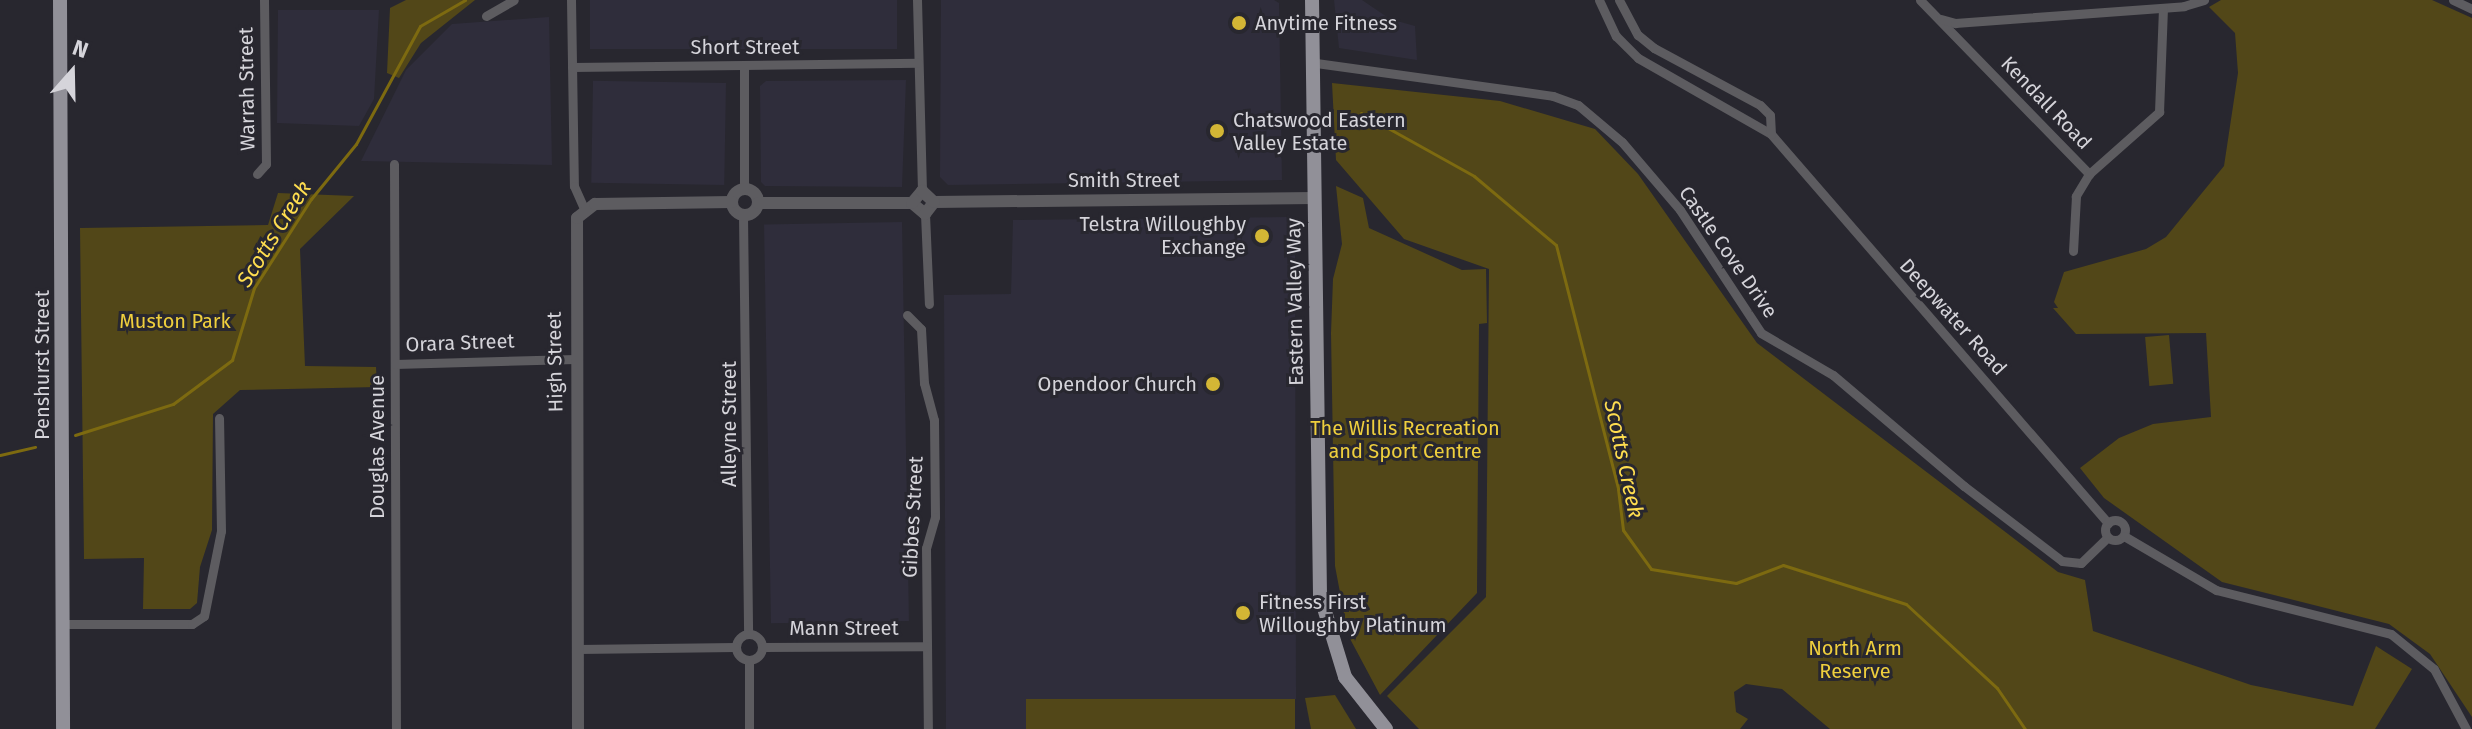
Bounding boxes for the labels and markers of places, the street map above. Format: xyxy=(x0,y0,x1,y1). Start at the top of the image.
place label: Anytime Fitness xyxy=(1255,11,1397,35)
marker: Anytime Fitness xyxy=(1230,14,1248,32)
place label: Chatswood Eastern Valley Estate xyxy=(1233,108,1406,155)
marker: Chatswood Eastern Valley Estate xyxy=(1208,122,1226,140)
place label: Telstra Willoughby Exchange xyxy=(1079,212,1246,259)
marker: Telstra Willoughby Exchange xyxy=(1253,227,1271,245)
place label: Opendoor Church xyxy=(1038,372,1197,396)
marker: Opendoor Church xyxy=(1204,375,1222,393)
place label: Fitness First Willoughby Platinum xyxy=(1259,590,1447,637)
marker: Fitness First Willoughby Platinum xyxy=(1234,604,1252,622)

